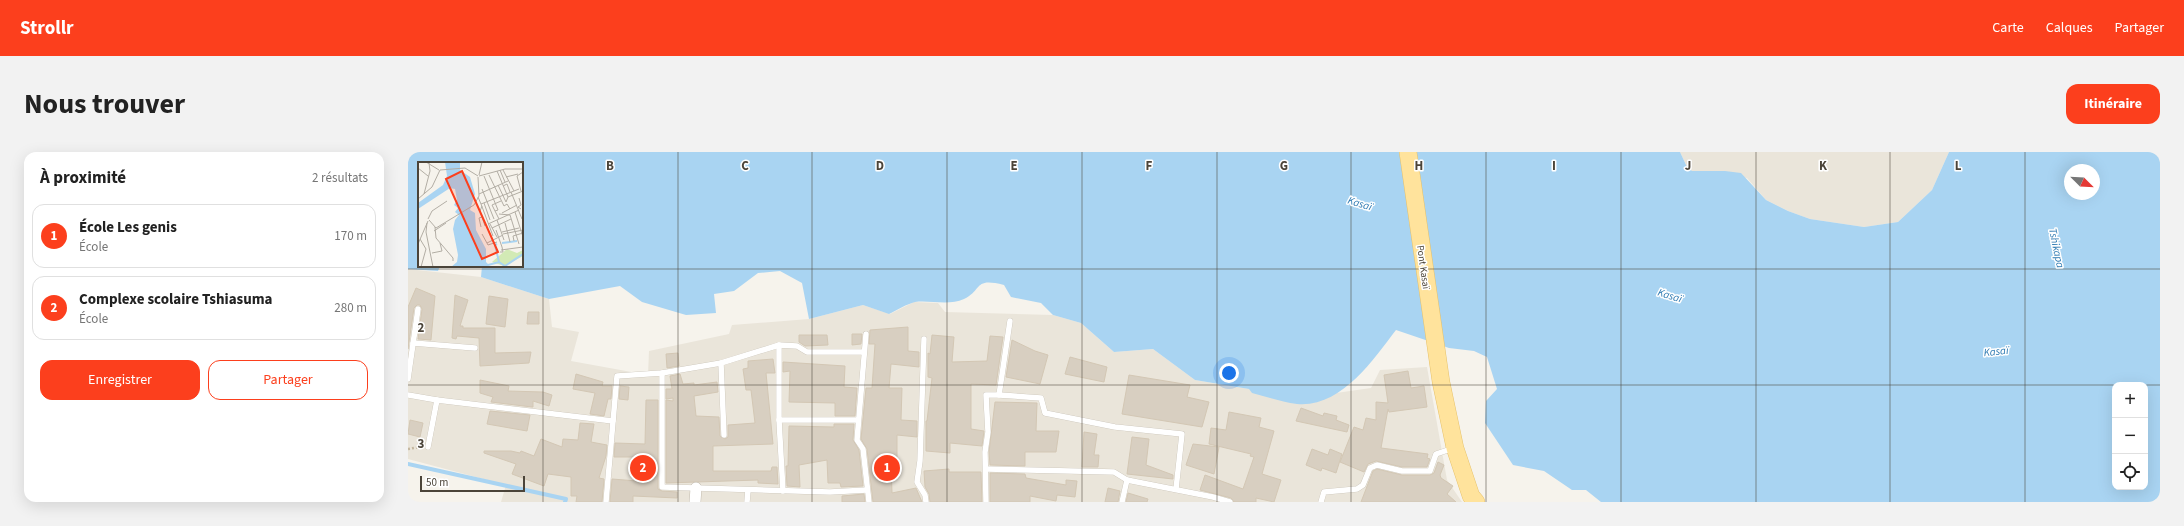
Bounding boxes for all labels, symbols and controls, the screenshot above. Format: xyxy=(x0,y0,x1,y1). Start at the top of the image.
text: Strollr xyxy=(20,15,74,42)
text: Carte xyxy=(1992,18,2024,38)
text: Calques xyxy=(2046,18,2093,38)
text: Partager xyxy=(2115,18,2164,38)
text: Nous trouver xyxy=(24,84,185,124)
button: Itinéraire xyxy=(2066,84,2160,124)
text: B xyxy=(606,157,614,175)
text: C xyxy=(741,157,749,175)
text: D xyxy=(876,157,884,175)
text: E xyxy=(1010,157,1018,175)
text: F xyxy=(1146,157,1153,175)
text: G xyxy=(1280,157,1288,175)
text: H xyxy=(1415,157,1423,175)
text: I xyxy=(1552,157,1556,175)
text: J xyxy=(1685,157,1691,175)
text: K xyxy=(1819,157,1828,175)
text: L xyxy=(1955,157,1962,175)
inset map xyxy=(418,162,523,267)
north arrow xyxy=(2064,164,2100,200)
text: À proximité xyxy=(40,166,126,190)
text: 2 résultats xyxy=(312,169,368,187)
water label: Kasaï xyxy=(1346,193,1375,215)
text: École Les genis xyxy=(79,217,177,238)
text: 1 xyxy=(51,227,57,245)
text: 170 m xyxy=(334,227,367,245)
water label: Tshikapa xyxy=(2045,227,2068,270)
text: École xyxy=(79,238,108,256)
street label: Pont Kasaï xyxy=(1413,244,1433,291)
water label: Kasaï xyxy=(1656,285,1685,307)
text: Complexe scolaire Tshiasuma xyxy=(79,289,273,310)
text: 2 xyxy=(51,299,57,317)
text: 280 m xyxy=(334,299,367,317)
text: École xyxy=(79,310,108,328)
text: 2 xyxy=(418,319,425,337)
water label: Kasaï xyxy=(1983,343,2011,360)
button: Enregistrer xyxy=(40,360,200,400)
button: Partager xyxy=(208,360,368,400)
your location xyxy=(1219,363,1239,383)
map controls xyxy=(2112,382,2148,490)
button: + xyxy=(2112,382,2148,418)
button: − xyxy=(2112,418,2148,454)
text: 3 xyxy=(418,435,425,453)
pin: 2 xyxy=(630,453,656,483)
pin: 1 xyxy=(874,453,900,483)
button: locate xyxy=(2112,454,2148,490)
scale bar xyxy=(420,474,525,493)
text: 50 m xyxy=(426,475,448,490)

